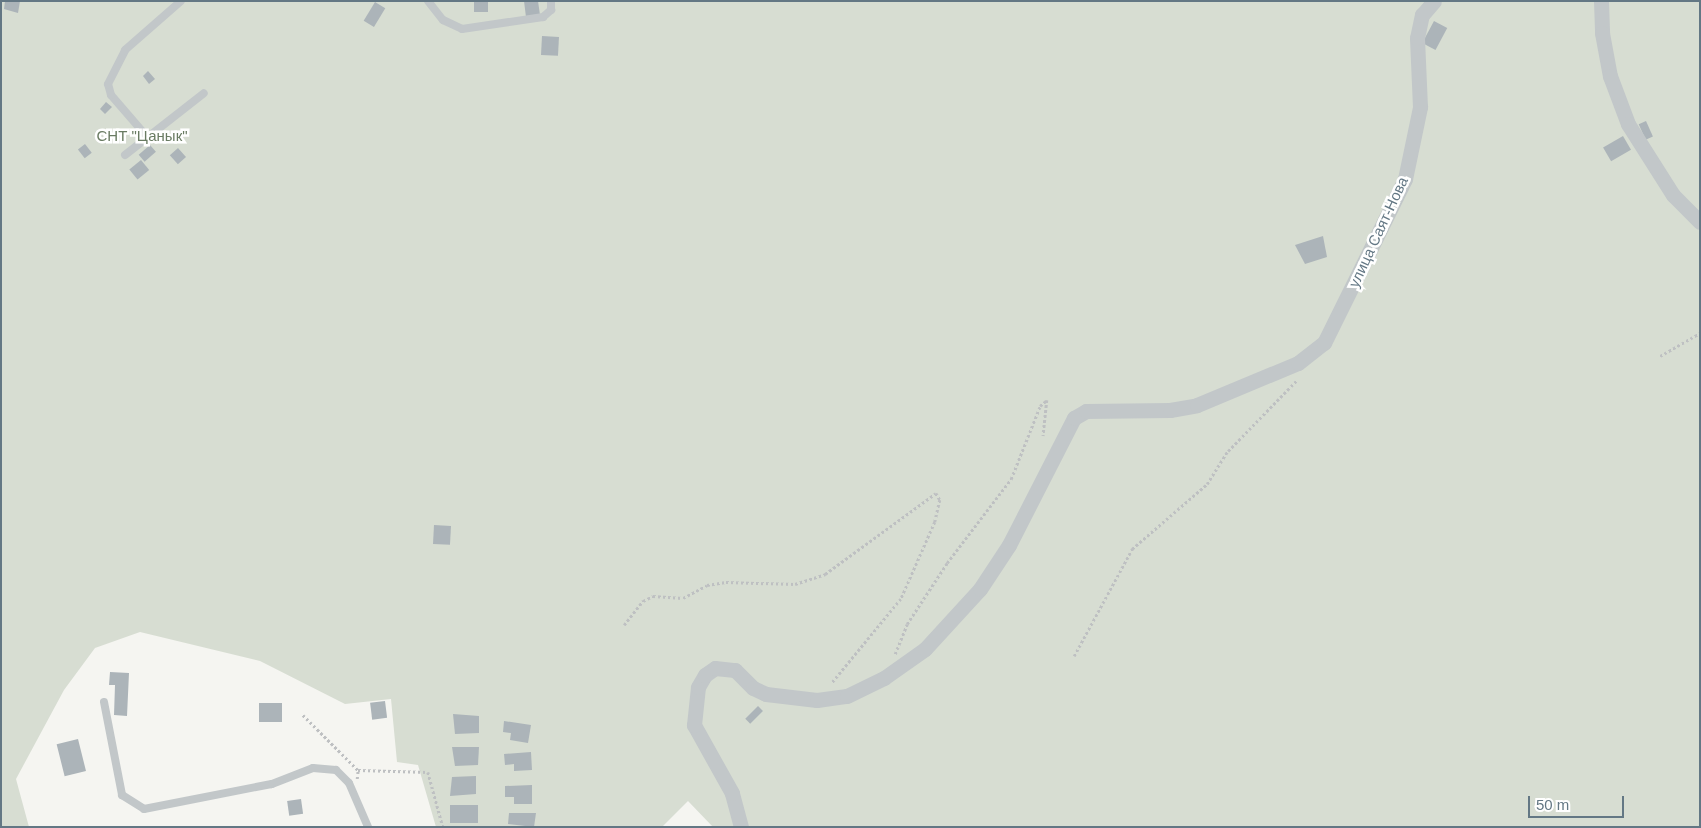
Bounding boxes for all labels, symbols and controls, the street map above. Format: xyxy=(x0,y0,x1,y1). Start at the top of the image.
park label: СНТ "Цанык" xyxy=(96,127,188,145)
street label: улица Саят-Нова xyxy=(1344,174,1412,290)
scale bar xyxy=(1531,786,1627,818)
text: 50 m xyxy=(1536,796,1569,813)

